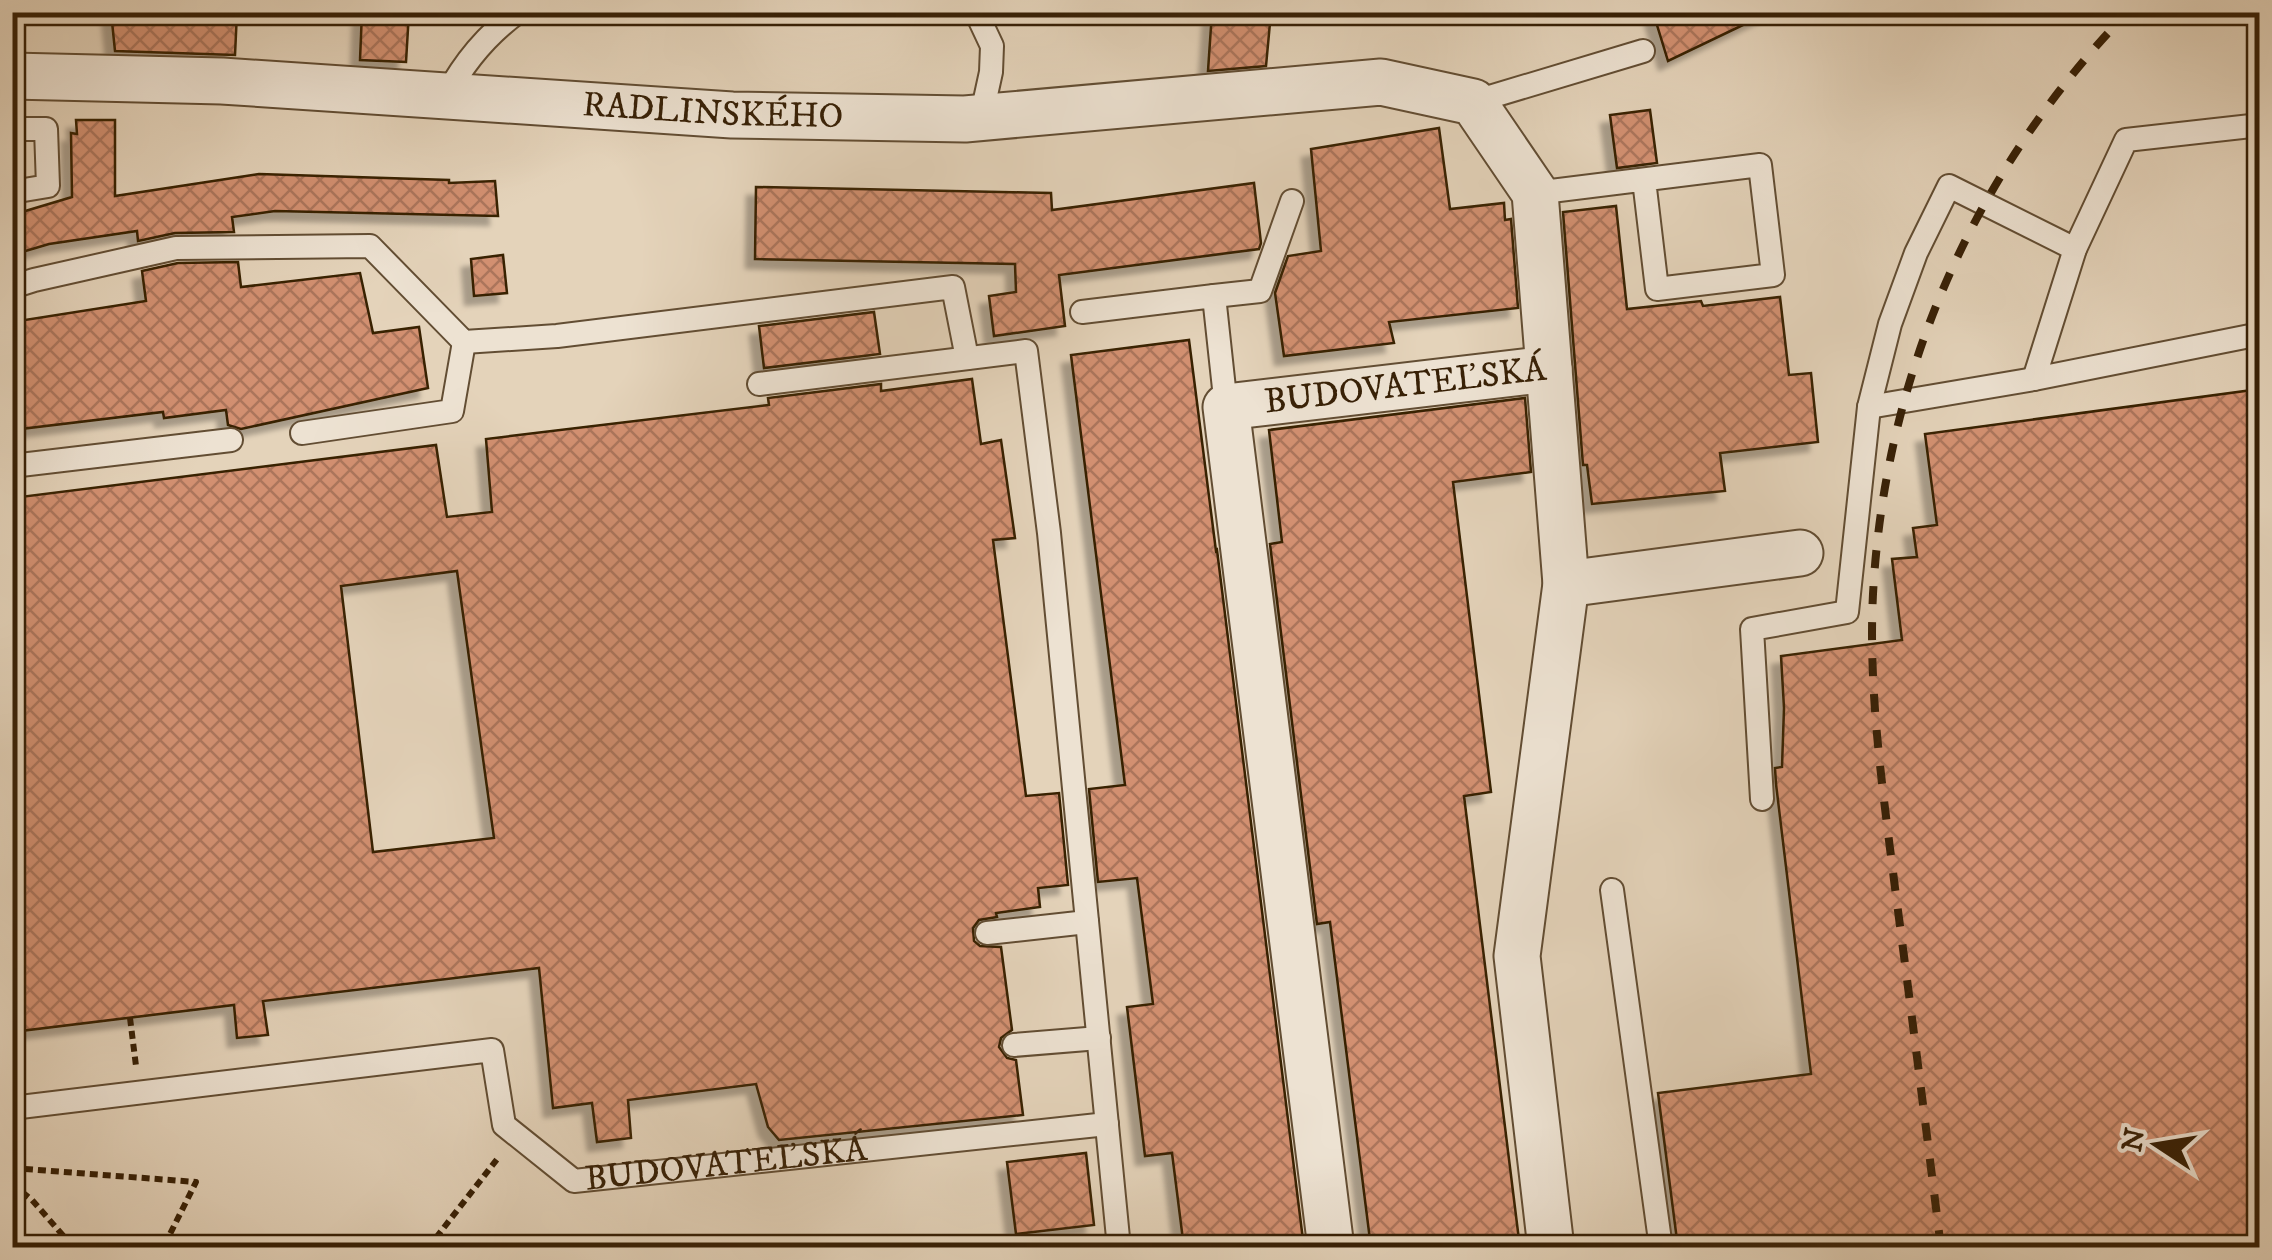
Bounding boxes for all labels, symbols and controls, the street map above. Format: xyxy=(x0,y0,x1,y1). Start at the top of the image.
street label: RADLINSKÉHO xyxy=(581,83,844,139)
street label: BUDOVATEĽSKÁ xyxy=(1262,346,1549,424)
north arrow xyxy=(2107,1095,2207,1195)
text: N xyxy=(2115,1125,2154,1155)
street label: BUDOVATEĽSKÁ xyxy=(583,1127,870,1202)

